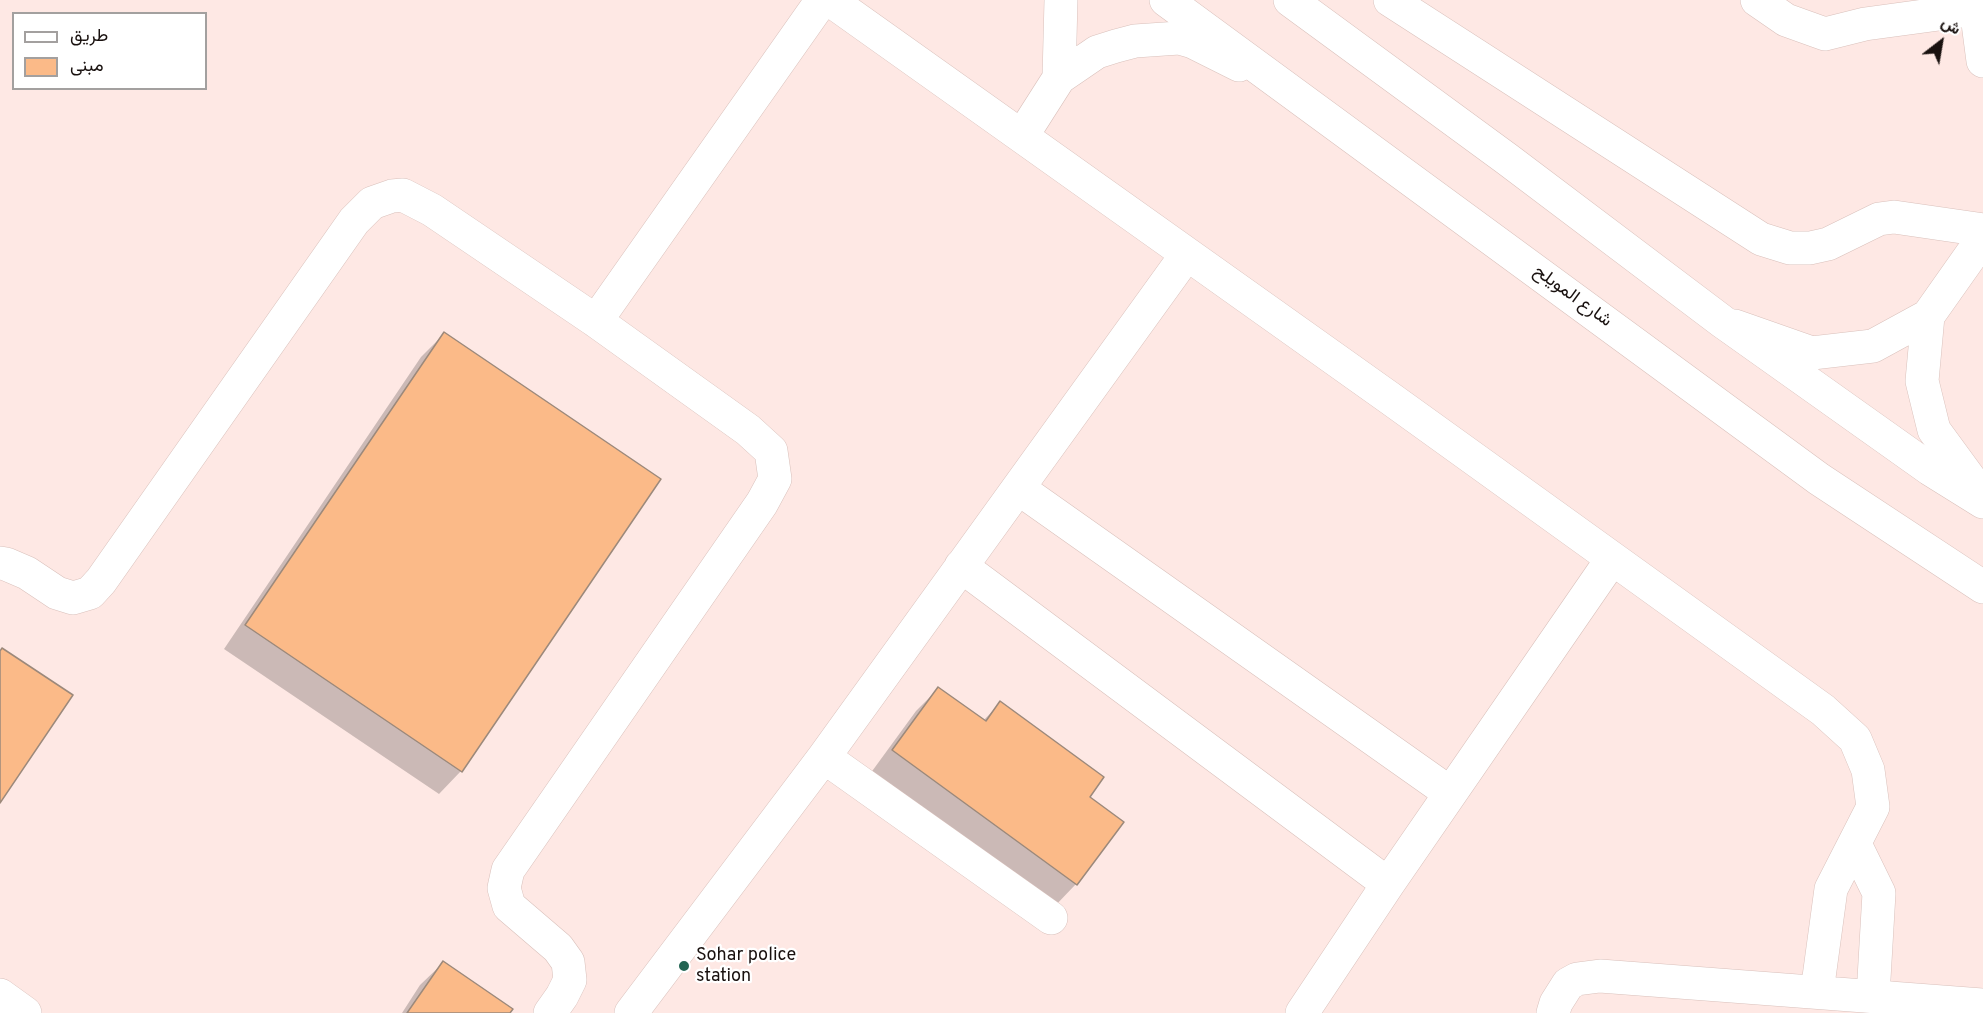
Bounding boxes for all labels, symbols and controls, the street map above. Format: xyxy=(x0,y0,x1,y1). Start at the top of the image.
legend xyxy=(12,12,207,90)
north arrow xyxy=(1911,12,1971,72)
text: ش xyxy=(1937,13,1964,40)
text: طريق xyxy=(70,25,108,48)
text: مبنى xyxy=(70,55,104,78)
street label: شارع المويلح xyxy=(1529,261,1615,333)
place label: Sohar police station xyxy=(696,945,796,988)
marker: Sohar police station xyxy=(677,959,691,973)

